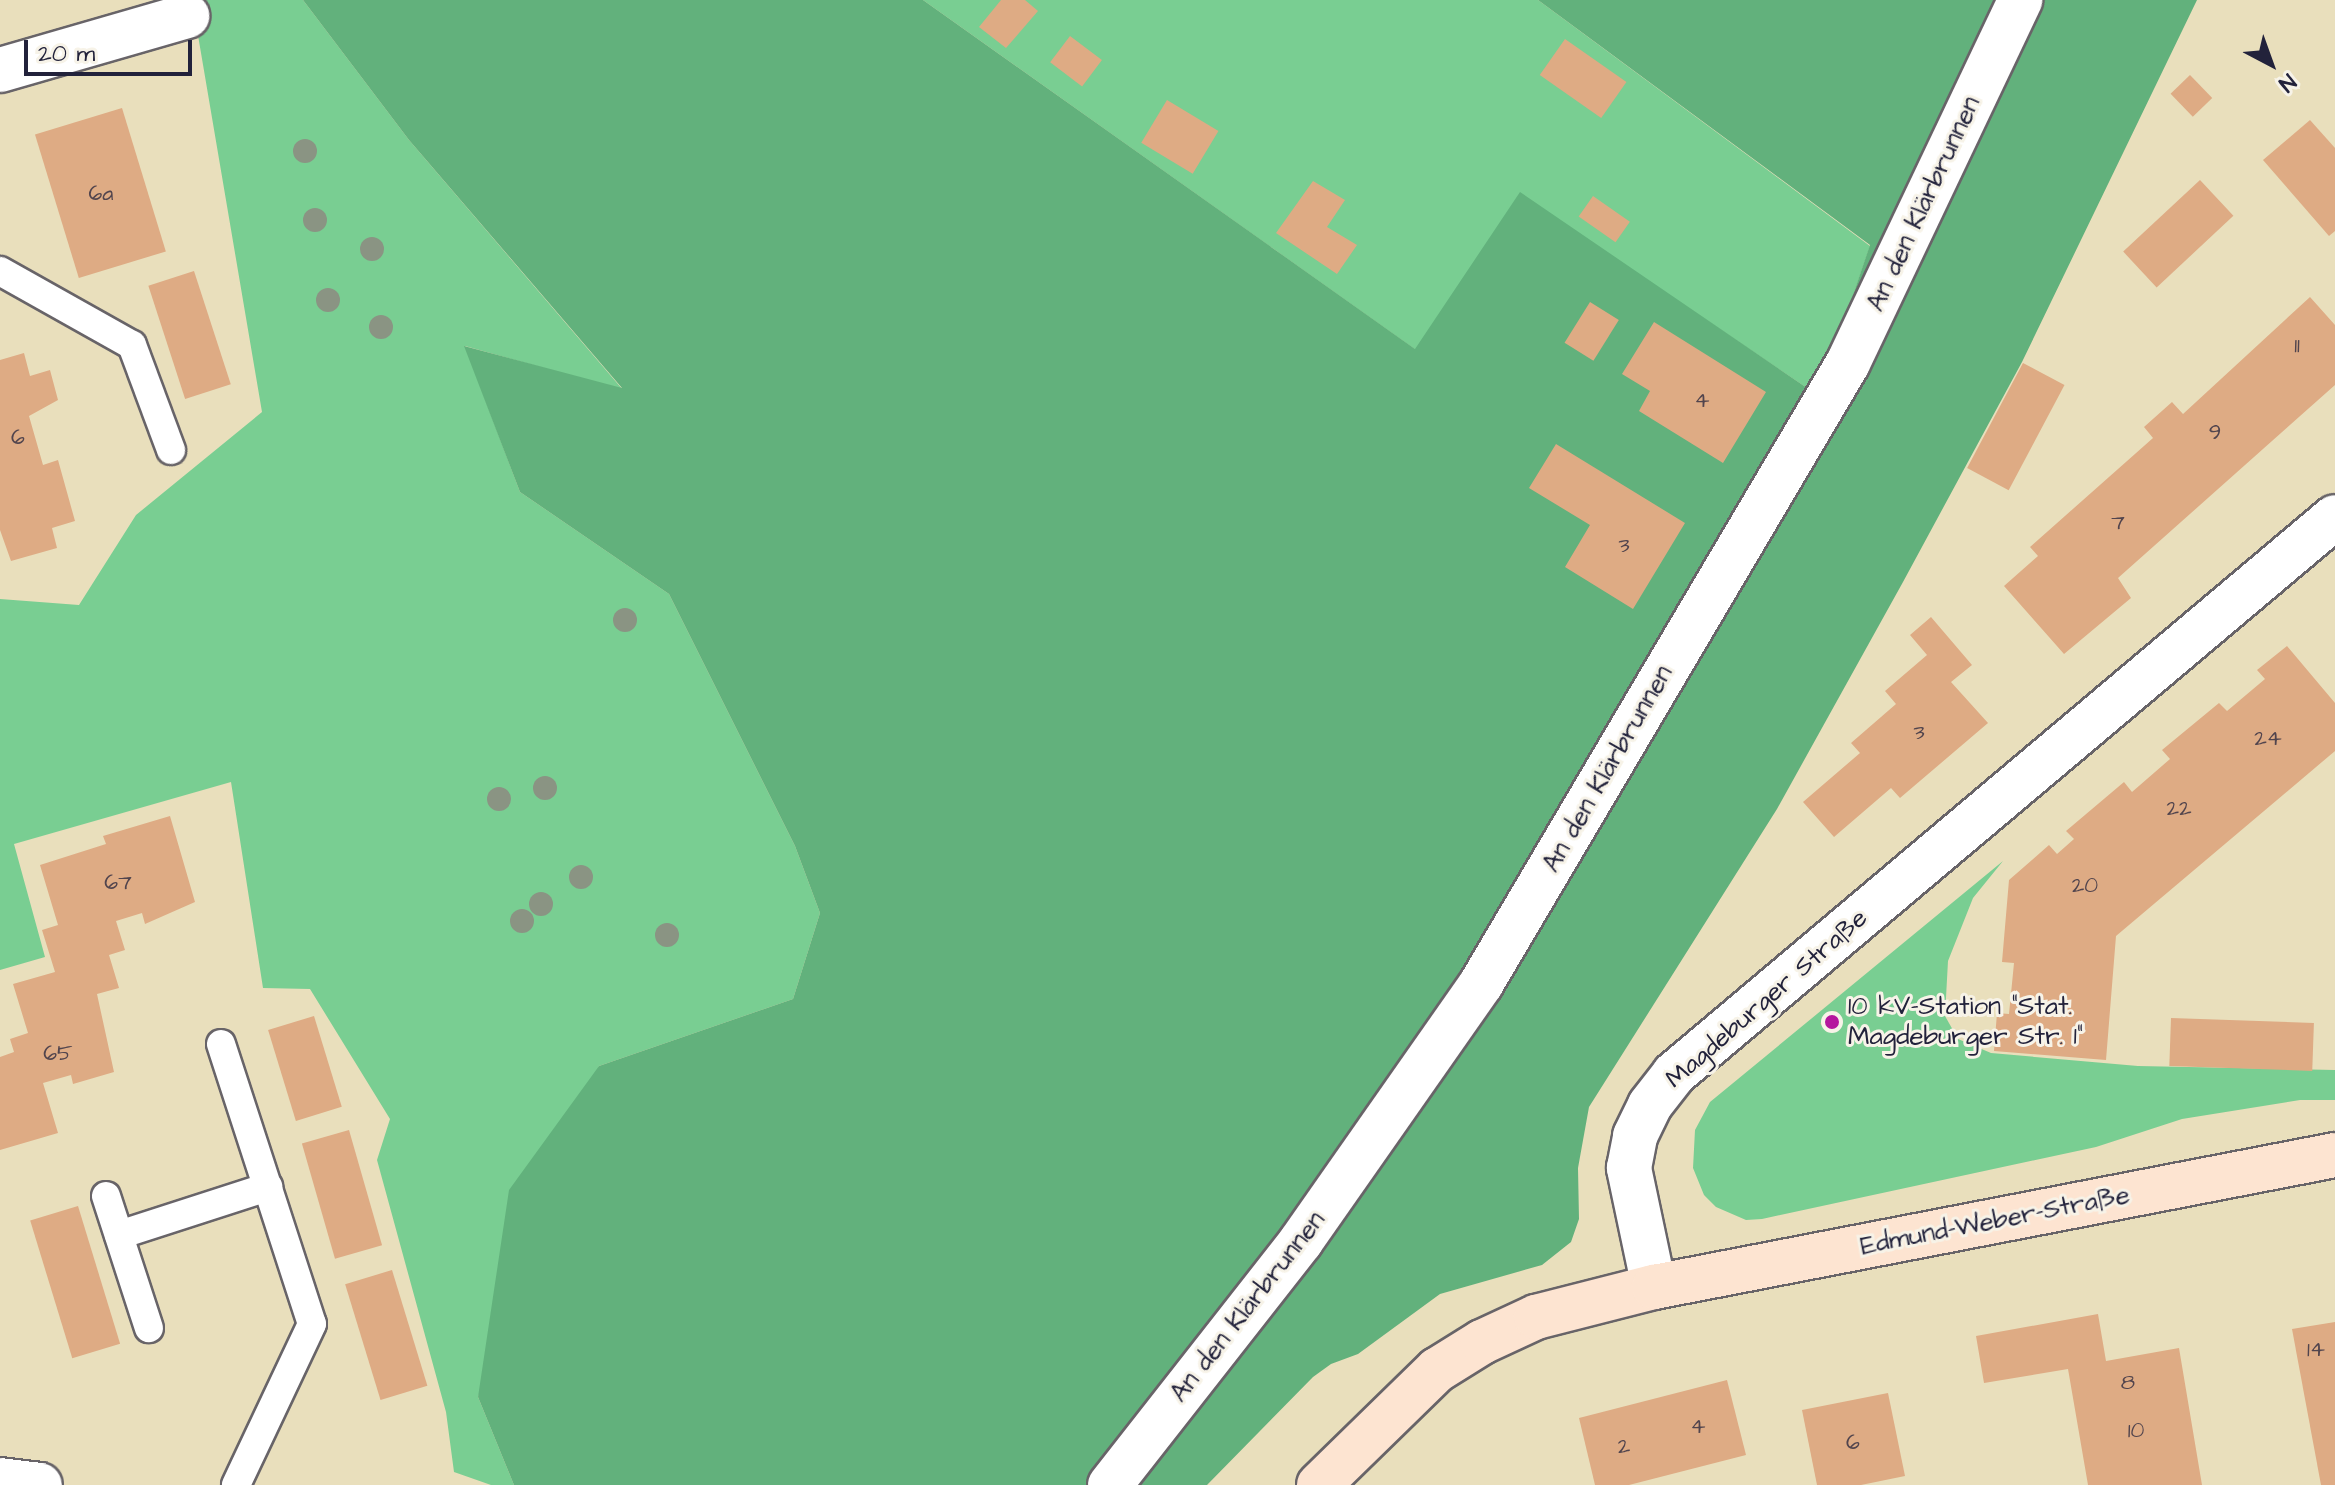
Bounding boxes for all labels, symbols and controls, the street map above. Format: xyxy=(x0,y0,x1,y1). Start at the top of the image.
scale bar xyxy=(28,24,196,74)
north arrow xyxy=(2231,24,2311,104)
text: 20 m xyxy=(38,37,95,71)
text: N xyxy=(2272,66,2302,99)
street label: An den Klärbrunnen xyxy=(1861,92,1987,316)
house number: 6a xyxy=(89,181,113,207)
house number: 11 xyxy=(2294,333,2300,359)
house number: 4 xyxy=(1695,388,1709,414)
house number: 9 xyxy=(2209,420,2221,446)
house number: 6 xyxy=(11,425,25,451)
house number: 7 xyxy=(2111,510,2125,536)
house number: 3 xyxy=(1618,533,1630,559)
street label: An den Klärbrunnen xyxy=(1536,660,1680,878)
house number: 3 xyxy=(1913,720,1925,746)
house number: 24 xyxy=(2254,726,2282,752)
house number: 22 xyxy=(2166,796,2192,822)
house number: 67 xyxy=(104,870,132,896)
house number: 20 xyxy=(2072,873,2098,899)
street label: Magdeburger Straße xyxy=(1660,903,1874,1095)
place label: 10 kV-Station "Stat. Magdeburger Str. 1" xyxy=(1848,991,2083,1052)
marker: 10 kV-Station "Stat. Magdeburger Str. 1" xyxy=(1823,1013,1841,1031)
house number: 65 xyxy=(43,1041,73,1067)
street label: Edmund-Weber-Straße xyxy=(1858,1180,2132,1262)
street label: An den Klärbrunnen xyxy=(1164,1205,1332,1409)
house number: 14 xyxy=(2307,1337,2325,1363)
house number: 8 xyxy=(2121,1370,2135,1396)
house number: 4 xyxy=(1691,1414,1705,1440)
house number: 10 xyxy=(2128,1418,2144,1444)
house number: 6 xyxy=(1846,1430,1860,1456)
house number: 2 xyxy=(1618,1434,1630,1460)

